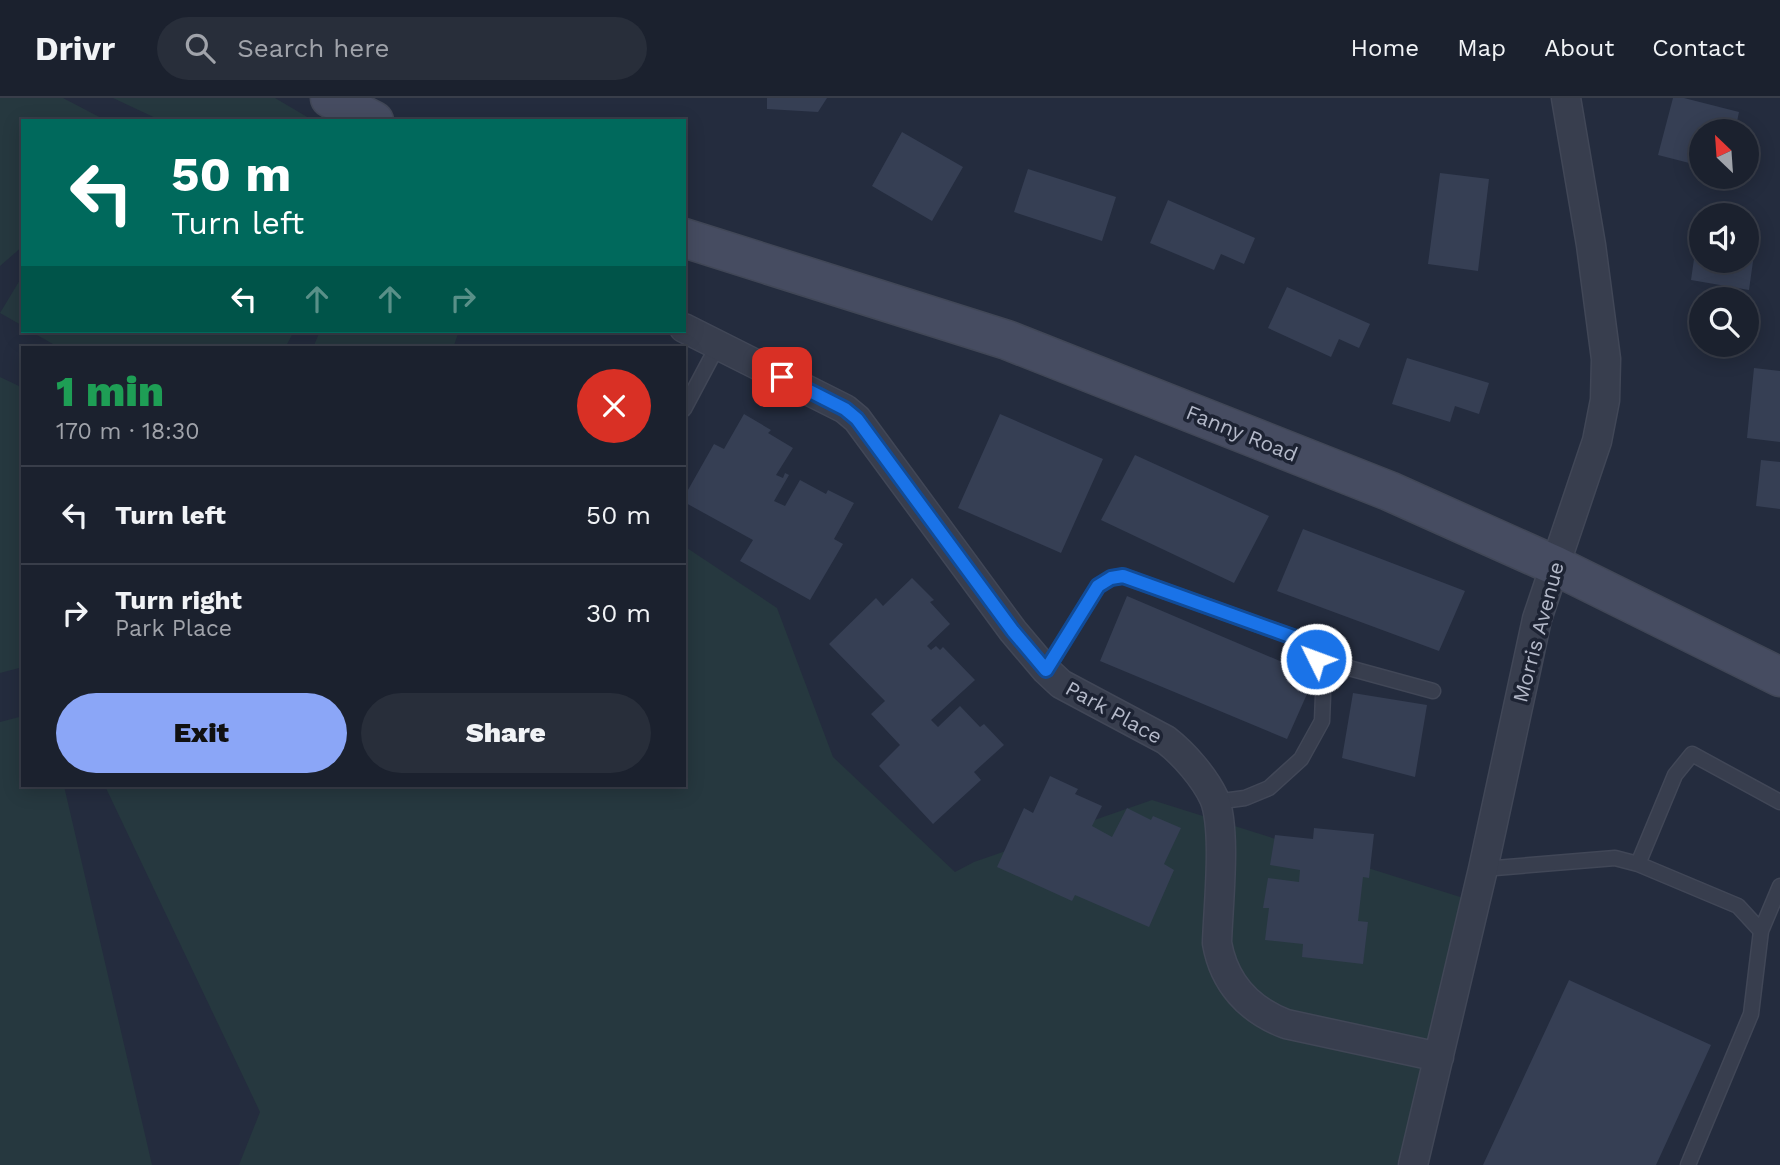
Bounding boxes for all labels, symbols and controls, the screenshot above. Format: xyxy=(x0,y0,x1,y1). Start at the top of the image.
search box xyxy=(157,17,647,80)
text: Drivr xyxy=(35,29,115,68)
icon: search xyxy=(181,29,219,67)
text: Search here xyxy=(237,33,390,63)
text: Home xyxy=(1351,34,1419,62)
text: Map xyxy=(1457,34,1506,62)
text: About xyxy=(1544,34,1614,62)
text: Contact xyxy=(1652,34,1745,62)
north arrow xyxy=(1689,119,1759,189)
map controls xyxy=(1689,119,1759,357)
text: 50 m xyxy=(171,145,291,203)
icon: left xyxy=(56,147,147,238)
button: sound xyxy=(1689,203,1759,273)
text: Turn left xyxy=(171,204,304,242)
icon: left xyxy=(225,280,263,318)
icon: ahead xyxy=(298,280,336,318)
icon: ahead xyxy=(371,280,409,318)
icon: right xyxy=(444,280,482,318)
button: search xyxy=(1689,287,1759,357)
pin xyxy=(752,347,812,407)
icon: arrive xyxy=(763,358,801,396)
text: 1 min xyxy=(56,367,164,416)
button: close xyxy=(577,369,651,443)
street label: Fanny Road xyxy=(1183,399,1301,467)
text: 170 m · 18:30 xyxy=(56,418,200,445)
icon: left xyxy=(56,496,94,534)
text: Turn left xyxy=(115,500,226,530)
text: 50 m xyxy=(586,500,651,530)
street label: Morris Avenue xyxy=(1507,559,1569,705)
text: Turn right xyxy=(115,585,242,615)
icon: right xyxy=(56,594,94,632)
text: 30 m xyxy=(586,598,651,628)
text: Park Place xyxy=(115,615,232,642)
position arrow xyxy=(1279,622,1353,696)
street label: Park Place xyxy=(1061,675,1167,749)
button: Exit xyxy=(56,693,347,773)
button: Share xyxy=(361,693,651,773)

